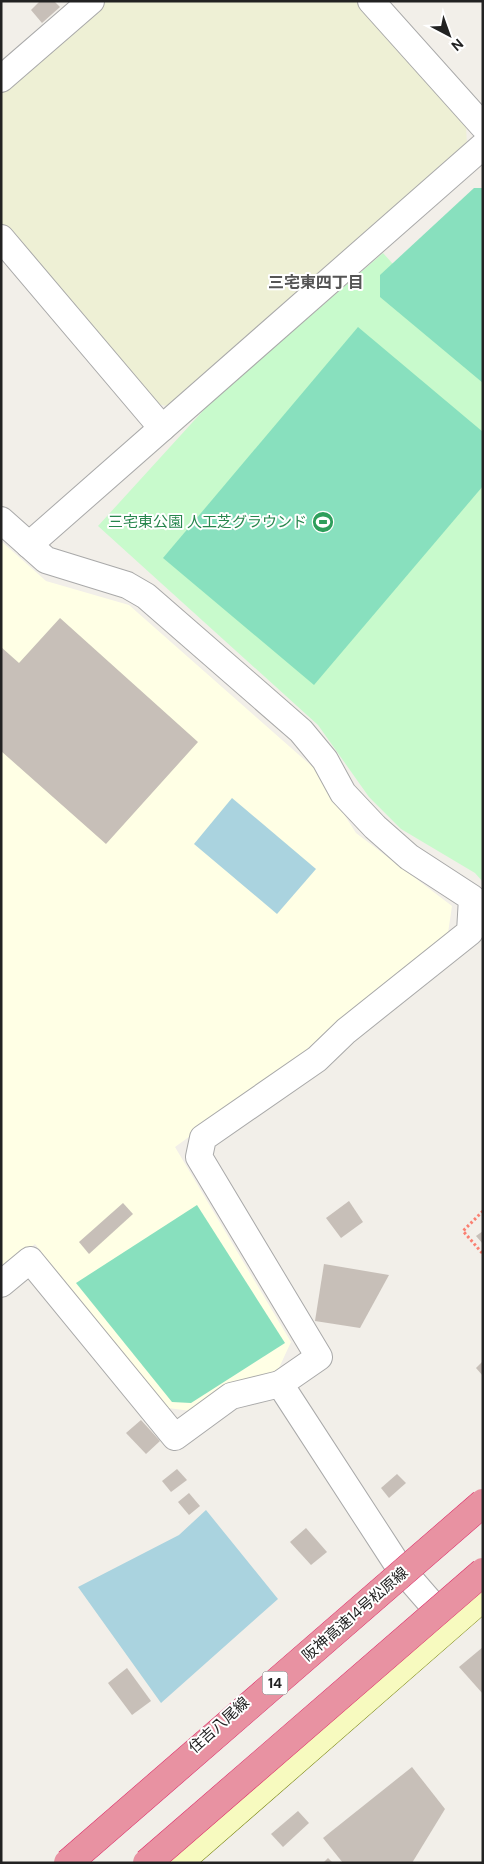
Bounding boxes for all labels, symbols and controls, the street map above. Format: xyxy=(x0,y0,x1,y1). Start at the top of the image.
north arrow xyxy=(424,10,474,60)
text: N xyxy=(448,35,467,55)
district label: 三宅東四丁目 xyxy=(268,272,364,293)
sports icon: 三宅東公園 人工芝グラウンド xyxy=(311,510,335,534)
place label: 三宅東公園 人工芝グラウンド xyxy=(108,512,307,532)
street label: 阪神高速14号松原線 xyxy=(298,1563,412,1665)
road number: 14 xyxy=(262,1672,288,1695)
street label: 住吉八尾線 xyxy=(184,1692,254,1758)

